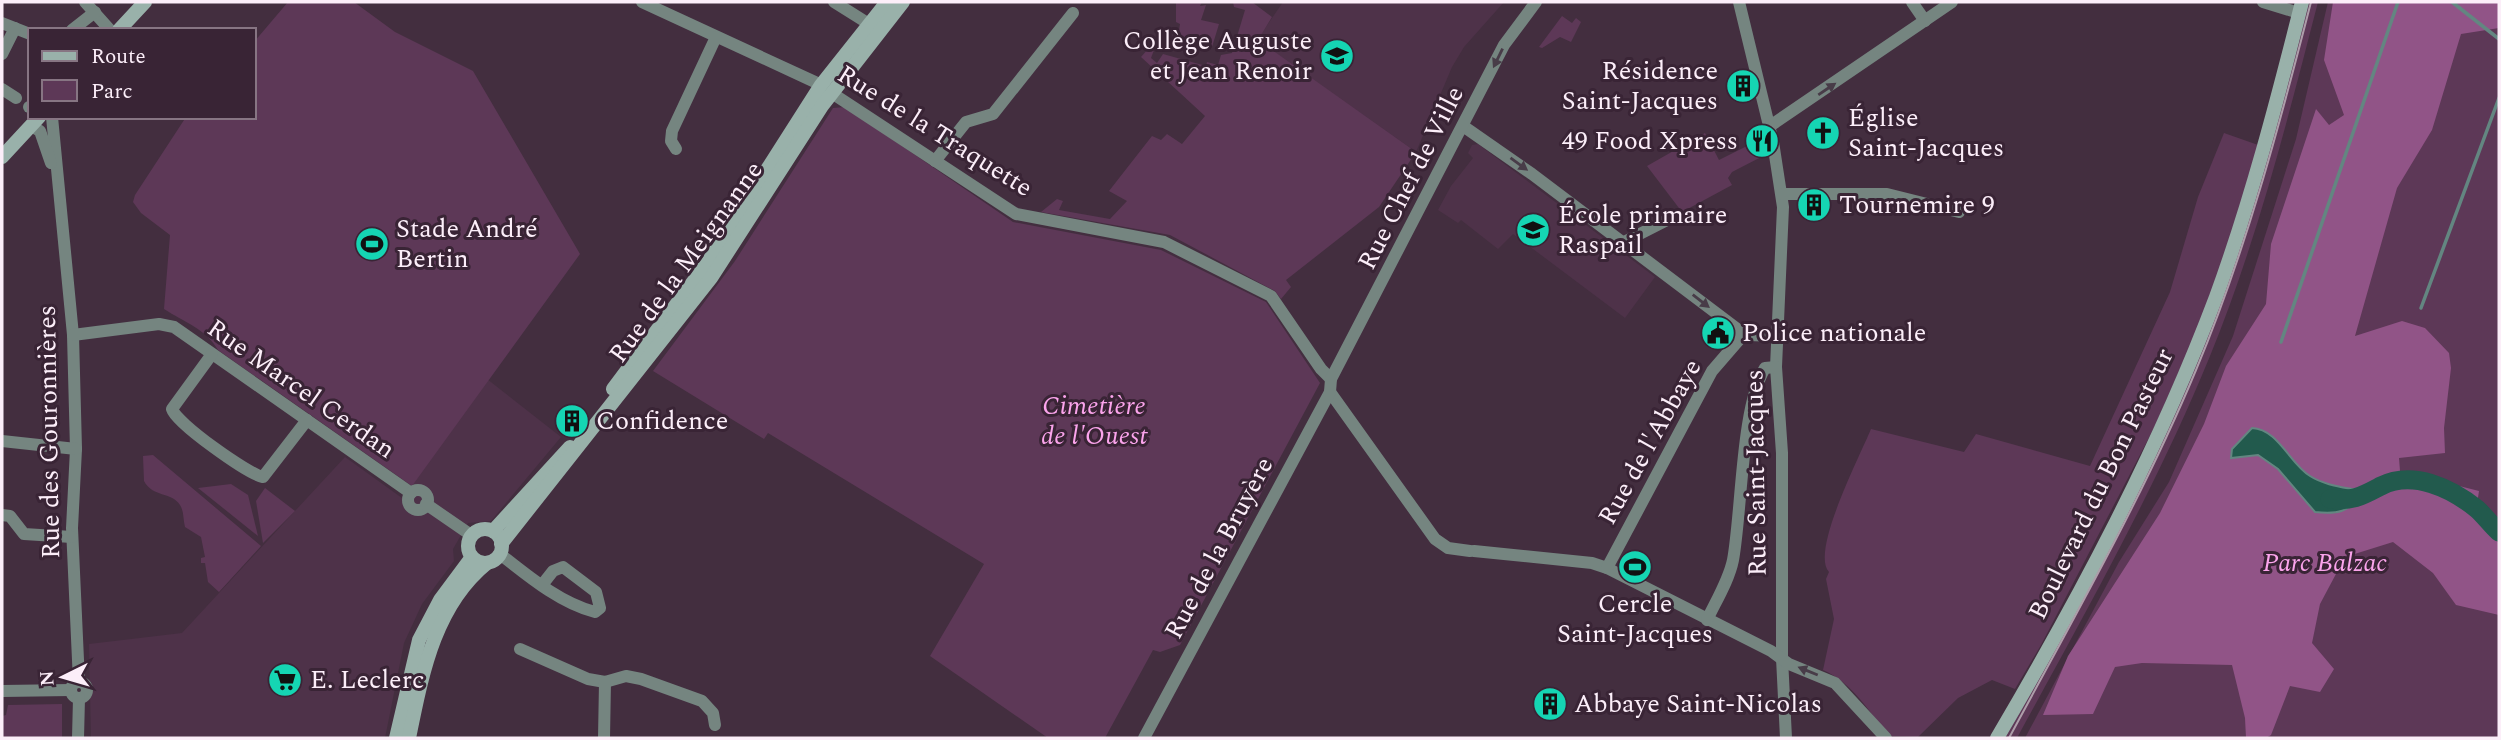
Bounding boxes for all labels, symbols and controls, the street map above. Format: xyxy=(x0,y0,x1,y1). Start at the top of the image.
place label: Collège Auguste et Jean Renoir xyxy=(1123,21,1312,91)
legend xyxy=(28,28,256,119)
school or university icon: Collège Auguste et Jean Renoir xyxy=(1318,37,1356,75)
text: Route xyxy=(91,41,146,73)
one-way arrow xyxy=(1492,48,1503,68)
place label: Résidence Saint-Jacques xyxy=(1562,51,1718,121)
street label: Rue de la Traquette xyxy=(829,55,1041,207)
building icon: Résidence Saint-Jacques xyxy=(1724,67,1762,105)
text: Parc xyxy=(91,76,133,108)
street label: Rue Chef de Ville xyxy=(1347,79,1475,277)
one-way arrow xyxy=(1818,82,1836,96)
place label: Église Saint-Jacques xyxy=(1848,98,2004,168)
church icon: Église Saint-Jacques xyxy=(1804,114,1842,152)
place label: 49 Food Xpress xyxy=(1562,121,1738,161)
restaurant icon: 49 Food Xpress xyxy=(1743,122,1781,160)
street label: Rue de la Meignanne xyxy=(599,153,773,371)
one-way arrow xyxy=(1510,157,1528,171)
place label: Tournemire 9 xyxy=(1839,185,1995,225)
building icon: Tournemire 9 xyxy=(1795,186,1833,224)
place label: École primaire Raspail xyxy=(1558,195,1727,265)
place label: Stade André Bertin xyxy=(396,209,538,279)
school or university icon: École primaire Raspail xyxy=(1514,211,1552,249)
sports icon: Stade André Bertin xyxy=(353,225,391,263)
one-way arrow xyxy=(1692,294,1710,308)
street label: Rue des Gouronnières xyxy=(27,305,71,559)
street label: Rue Marcel Cerdan xyxy=(199,309,403,469)
place label: Police nationale xyxy=(1742,313,1926,353)
public building icon: Police nationale xyxy=(1699,314,1737,352)
street label: Boulevard du Bon Pasteur xyxy=(2018,341,2184,627)
street label: Rue de l'Abbaye xyxy=(1588,352,1712,532)
street label: Rue Saint-Jacques xyxy=(1734,369,1778,577)
park label: Cimetière de l'Ouest xyxy=(1041,386,1148,456)
place label: Confidence xyxy=(596,401,728,441)
building icon: Confidence xyxy=(553,402,591,440)
street label: Rue de la Bruyère xyxy=(1154,450,1284,646)
park label: Parc Balzac xyxy=(2263,543,2387,583)
sports icon: Cercle Saint-Jacques xyxy=(1616,548,1654,586)
place label: Cercle Saint-Jacques xyxy=(1557,584,1713,654)
north arrow xyxy=(28,642,98,712)
place label: E. Leclerc xyxy=(310,660,424,700)
supermarket icon: E. Leclerc xyxy=(266,661,304,699)
one-way arrow xyxy=(1797,666,1818,677)
text: N xyxy=(32,669,63,687)
place label: Abbaye Saint-Nicolas xyxy=(1574,684,1822,724)
building icon: Abbaye Saint-Nicolas xyxy=(1531,685,1569,723)

